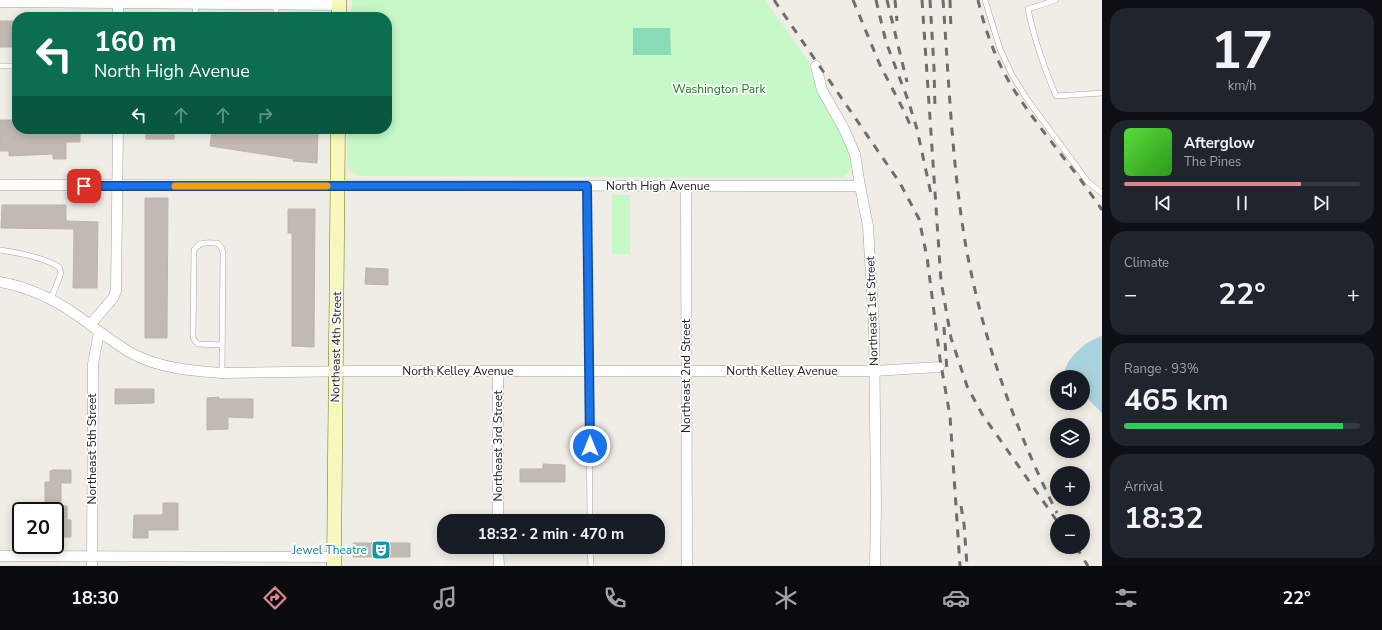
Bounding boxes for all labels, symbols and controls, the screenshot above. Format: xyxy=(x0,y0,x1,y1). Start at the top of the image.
text: 17 xyxy=(1211,15,1273,86)
text: 160 m xyxy=(94,23,177,61)
icon: left xyxy=(28,28,80,80)
text: North High Avenue xyxy=(94,59,250,83)
text: km/h xyxy=(1228,77,1256,95)
park label: Washington Park xyxy=(673,81,766,97)
icon: left xyxy=(128,104,150,126)
icon: ahead xyxy=(170,104,192,126)
icon: ahead xyxy=(212,104,234,126)
icon: right xyxy=(254,104,276,126)
text: Afterglow xyxy=(1184,133,1255,153)
text: The Pines xyxy=(1184,153,1241,171)
pin xyxy=(67,169,101,203)
icon: arrive xyxy=(73,175,95,197)
street label: North High Avenue xyxy=(606,178,710,194)
icon: previous xyxy=(1152,192,1174,214)
icon: pause xyxy=(1231,192,1253,214)
icon: next xyxy=(1310,192,1332,214)
text: Climate xyxy=(1124,254,1169,272)
street label: Northeast 1st Street xyxy=(862,255,882,366)
text: 22° xyxy=(1218,274,1266,315)
text: − xyxy=(1124,280,1137,310)
text: + xyxy=(1347,280,1360,310)
street label: Northeast 4th Street xyxy=(327,291,345,403)
street label: Northeast 2nd Street xyxy=(678,318,694,433)
text: Range · 93% xyxy=(1124,360,1199,378)
street label: North Kelley Avenue xyxy=(402,363,514,379)
street label: North Kelley Avenue xyxy=(726,363,838,379)
map controls xyxy=(1050,370,1090,554)
button: sound xyxy=(1050,370,1090,410)
text: 465 km xyxy=(1124,380,1229,421)
street label: Northeast 3rd Street xyxy=(490,390,506,502)
street label: Northeast 5th Street xyxy=(84,393,100,504)
button: layers xyxy=(1050,418,1090,458)
position arrow xyxy=(569,425,611,467)
button: + xyxy=(1050,466,1090,506)
text: Arrival xyxy=(1124,478,1163,496)
text: 18:32 xyxy=(1124,498,1203,539)
speed limit sign: 20 xyxy=(12,502,64,554)
button: − xyxy=(1050,514,1090,554)
text: 18:32 · 2 min · 470 m xyxy=(478,524,624,544)
theatre icon: Jewel Theatre xyxy=(370,539,392,561)
place label: Jewel Theatre xyxy=(291,542,367,558)
icon: directions xyxy=(261,584,289,612)
icon: music xyxy=(431,584,459,612)
icon: phone xyxy=(601,584,629,612)
icon: climate xyxy=(772,584,800,612)
icon: car xyxy=(942,584,970,612)
icon: filters xyxy=(1112,584,1140,612)
text: 18:30 xyxy=(71,586,119,610)
text: 22° xyxy=(1282,586,1311,610)

